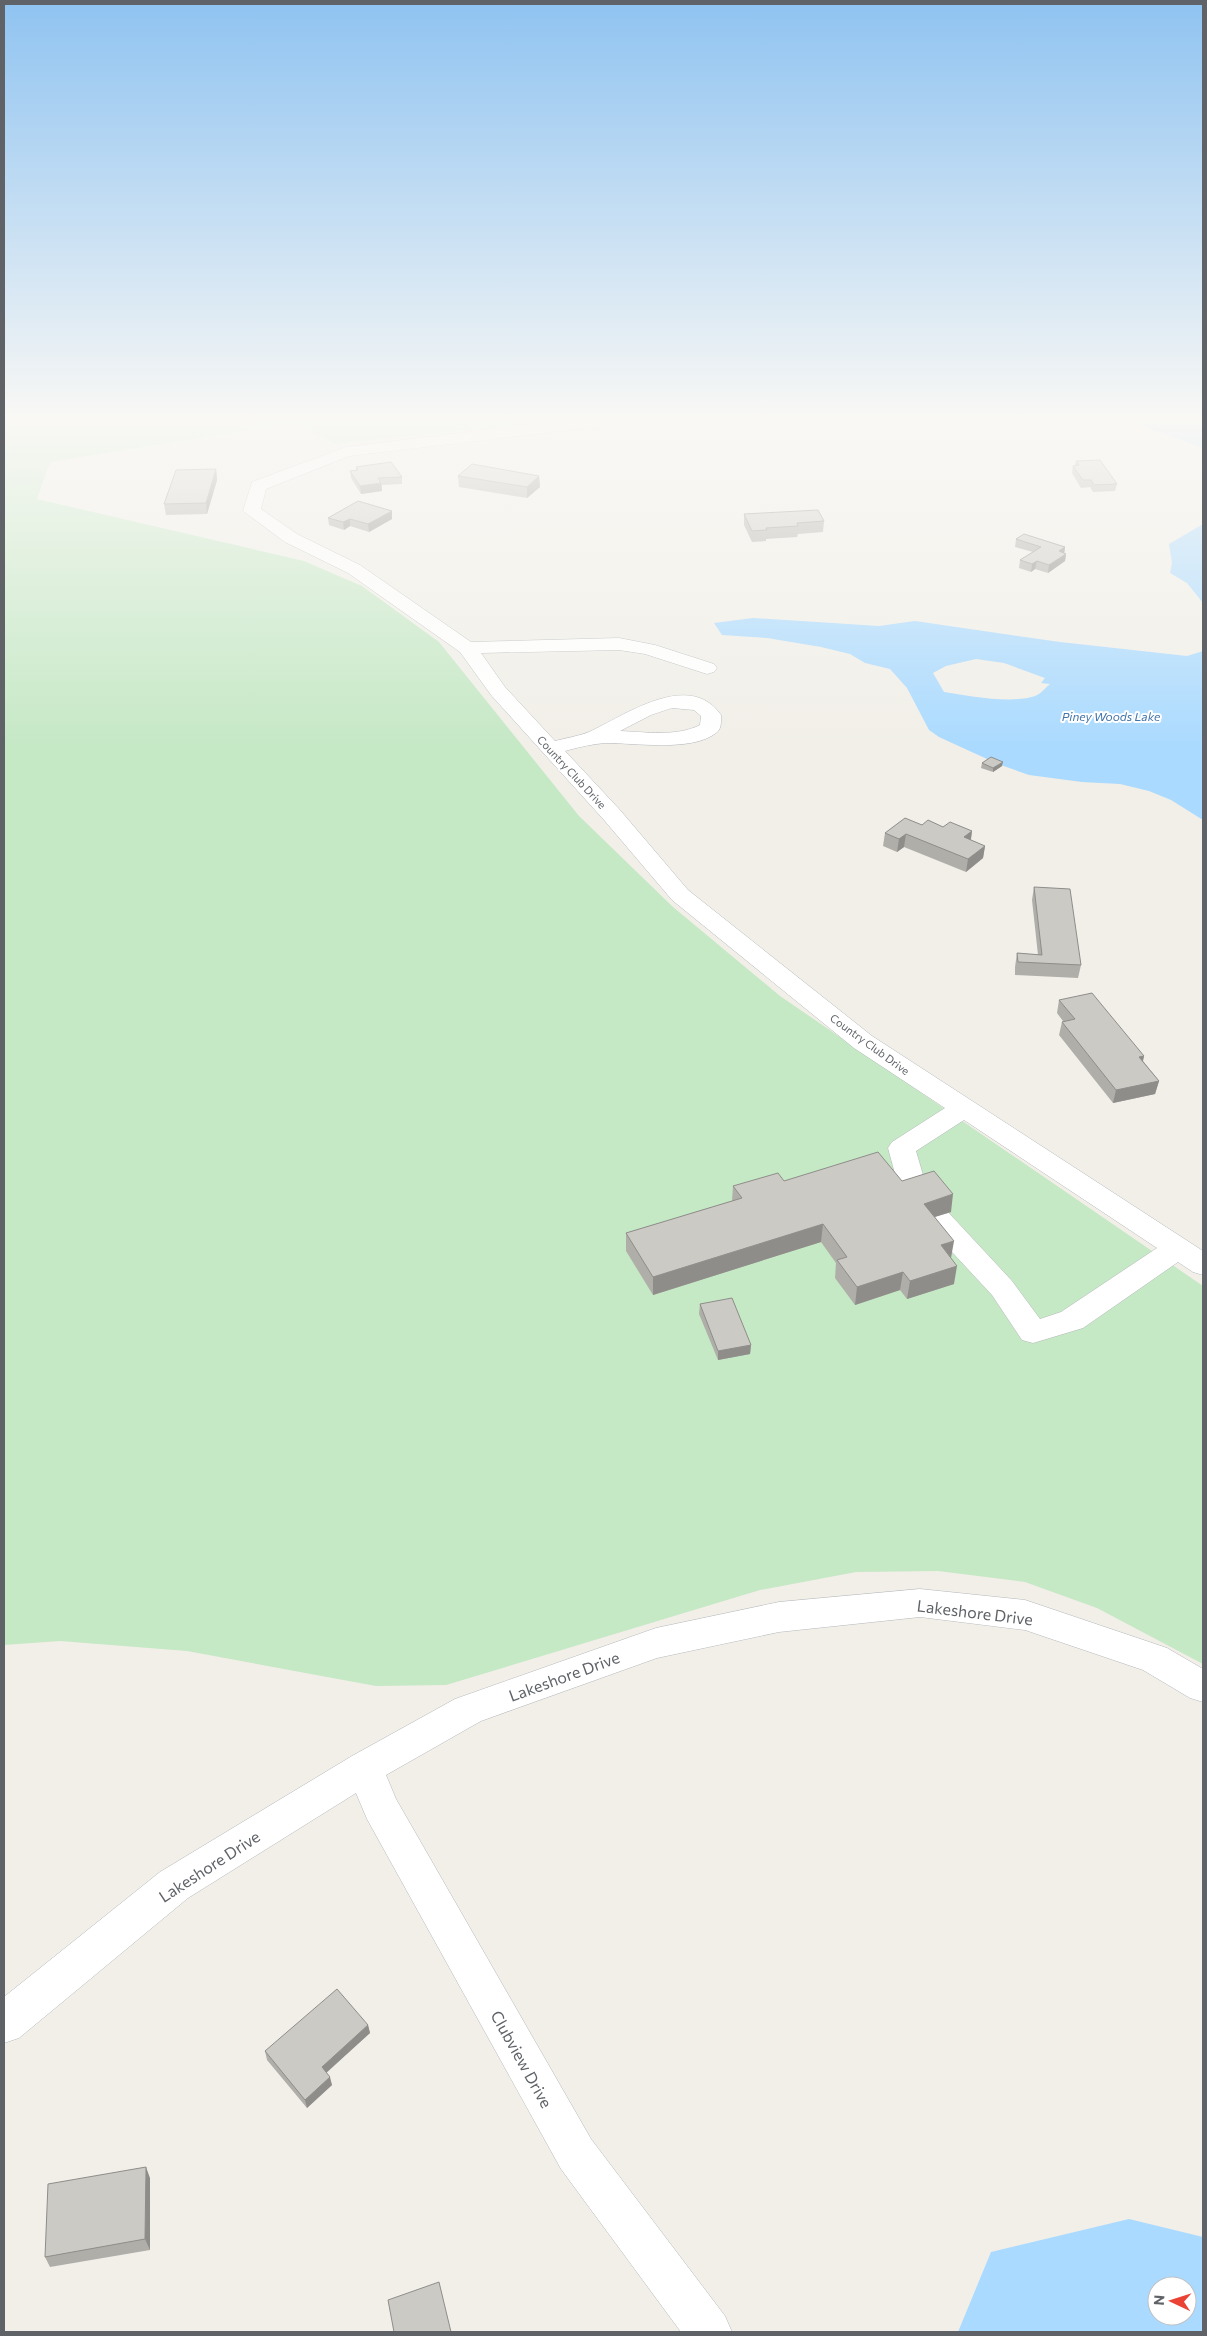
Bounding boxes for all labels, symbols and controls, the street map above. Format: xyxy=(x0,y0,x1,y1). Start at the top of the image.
water label: Piney Woods Lake xyxy=(1062,709,1161,723)
street label: Country Club Drive xyxy=(535,733,609,811)
street label: Country Club Drive xyxy=(828,1011,912,1077)
street label: Lakeshore Drive xyxy=(916,1595,1034,1629)
street label: Lakeshore Drive xyxy=(506,1647,622,1705)
street label: Lakeshore Drive xyxy=(155,1826,263,1906)
street label: Clubview Drive xyxy=(487,2007,557,2111)
north arrow xyxy=(1147,2276,1197,2326)
text: N xyxy=(1150,2294,1167,2306)

